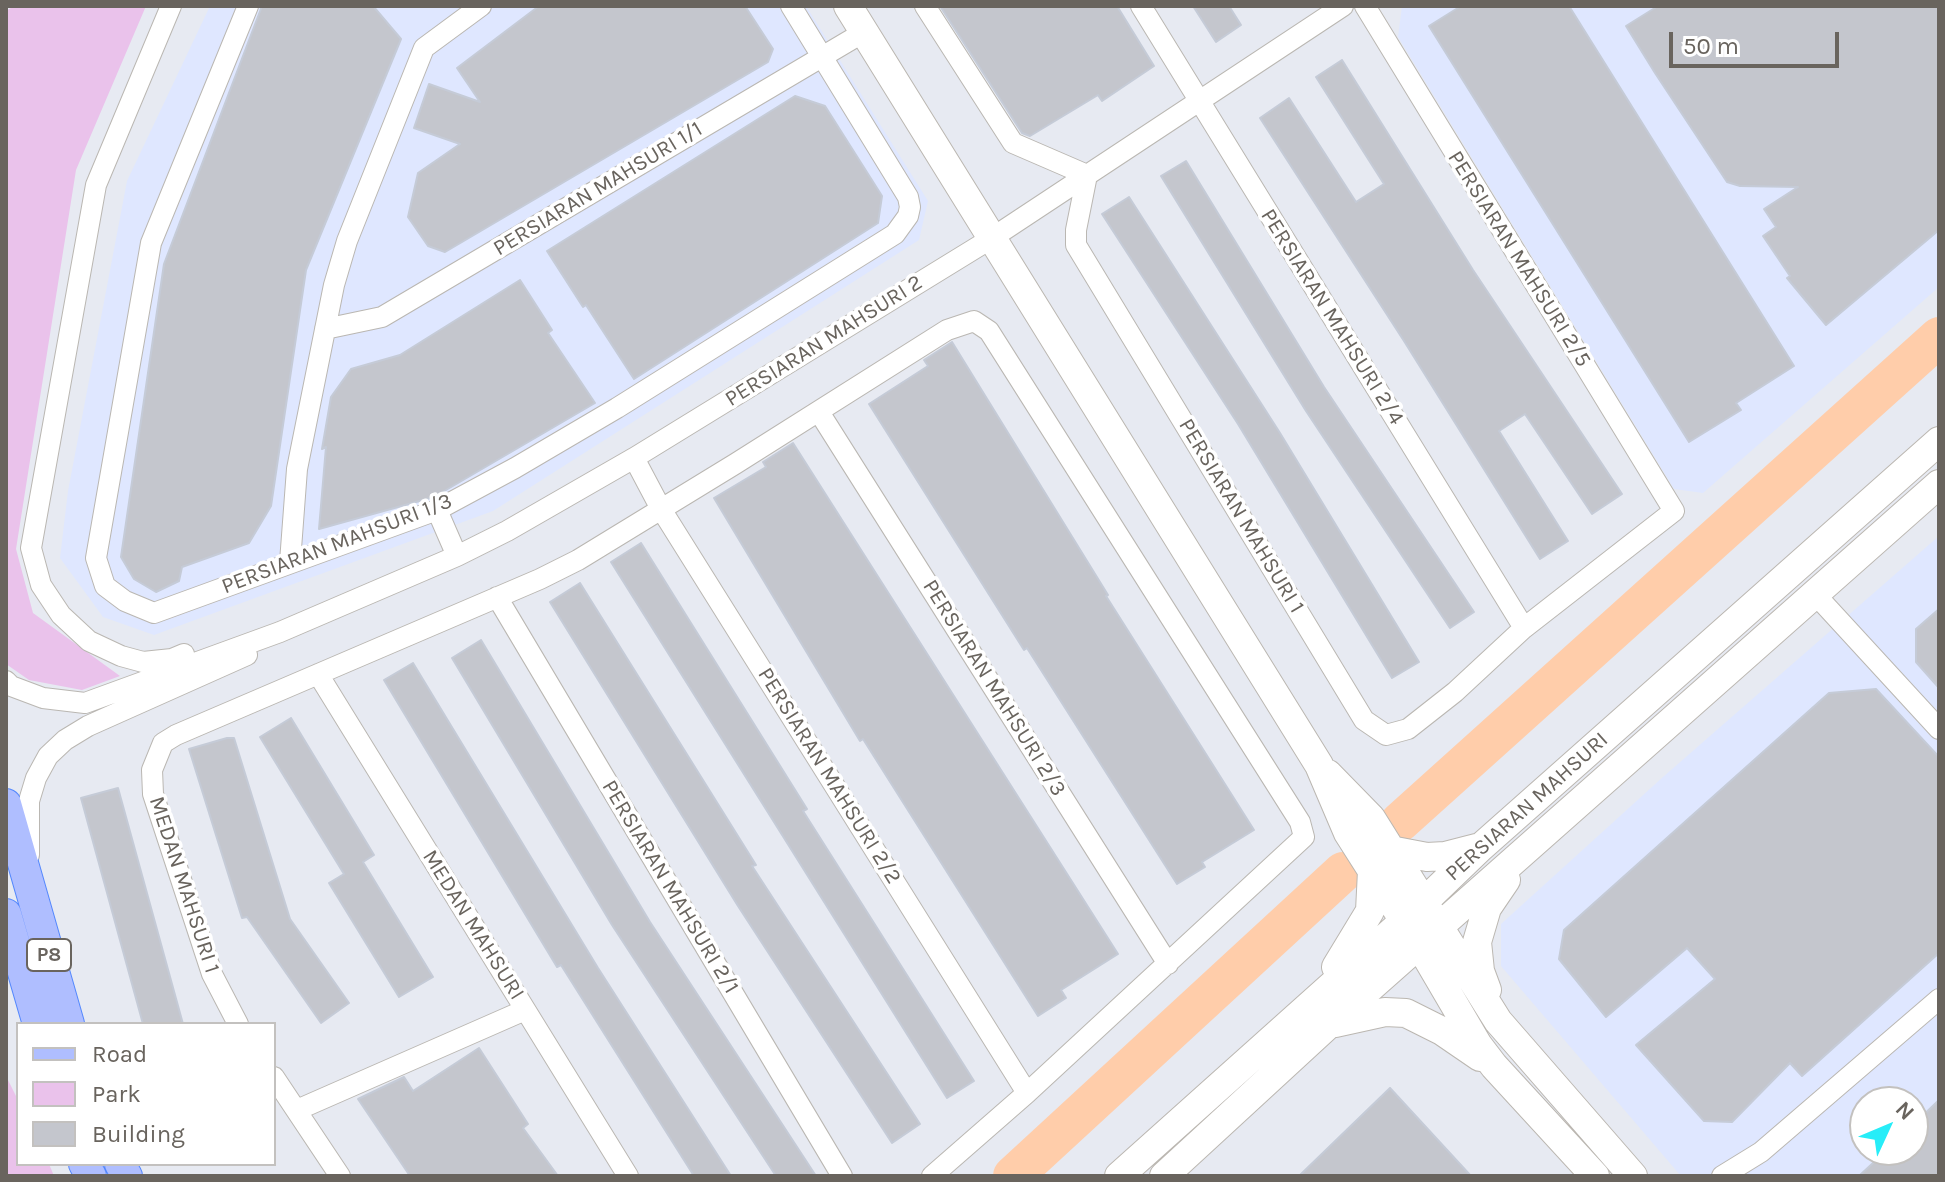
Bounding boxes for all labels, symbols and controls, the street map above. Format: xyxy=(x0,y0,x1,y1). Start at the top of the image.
scale bar xyxy=(1673,16,1843,66)
text: 50 m xyxy=(1683,32,1739,60)
street label: PERSIARAN MAHSURI 1/1 xyxy=(489,116,707,262)
street label: PERSIARAN MAHSURI 2/5 xyxy=(1442,146,1596,372)
street label: PERSIARAN MAHSURI 2/4 xyxy=(1255,204,1409,430)
street label: PERSIARAN MAHSURI 2 xyxy=(720,269,928,413)
street label: PERSIARAN MAHSURI 1 xyxy=(1172,414,1310,618)
street label: PERSIARAN MAHSURI 1/3 xyxy=(218,488,456,600)
street label: PERSIARAN MAHSURI 2/3 xyxy=(917,575,1071,801)
street label: PERSIARAN MAHSURI 2/2 xyxy=(752,663,906,889)
street label: PERSIARAN MAHSURI xyxy=(1440,727,1614,887)
street label: PERSIARAN MAHSURI 2/1 xyxy=(596,775,744,999)
street label: MEDAN MAHSURI 1 xyxy=(143,793,225,977)
street label: MEDAN MAHSURI xyxy=(416,845,530,1005)
road number: P8 xyxy=(27,939,71,971)
legend xyxy=(16,1022,276,1166)
text: Road xyxy=(92,1040,147,1068)
text: Park xyxy=(92,1080,141,1108)
north arrow xyxy=(1849,1086,1929,1166)
text: N xyxy=(1890,1096,1920,1125)
text: Building xyxy=(92,1120,185,1148)

